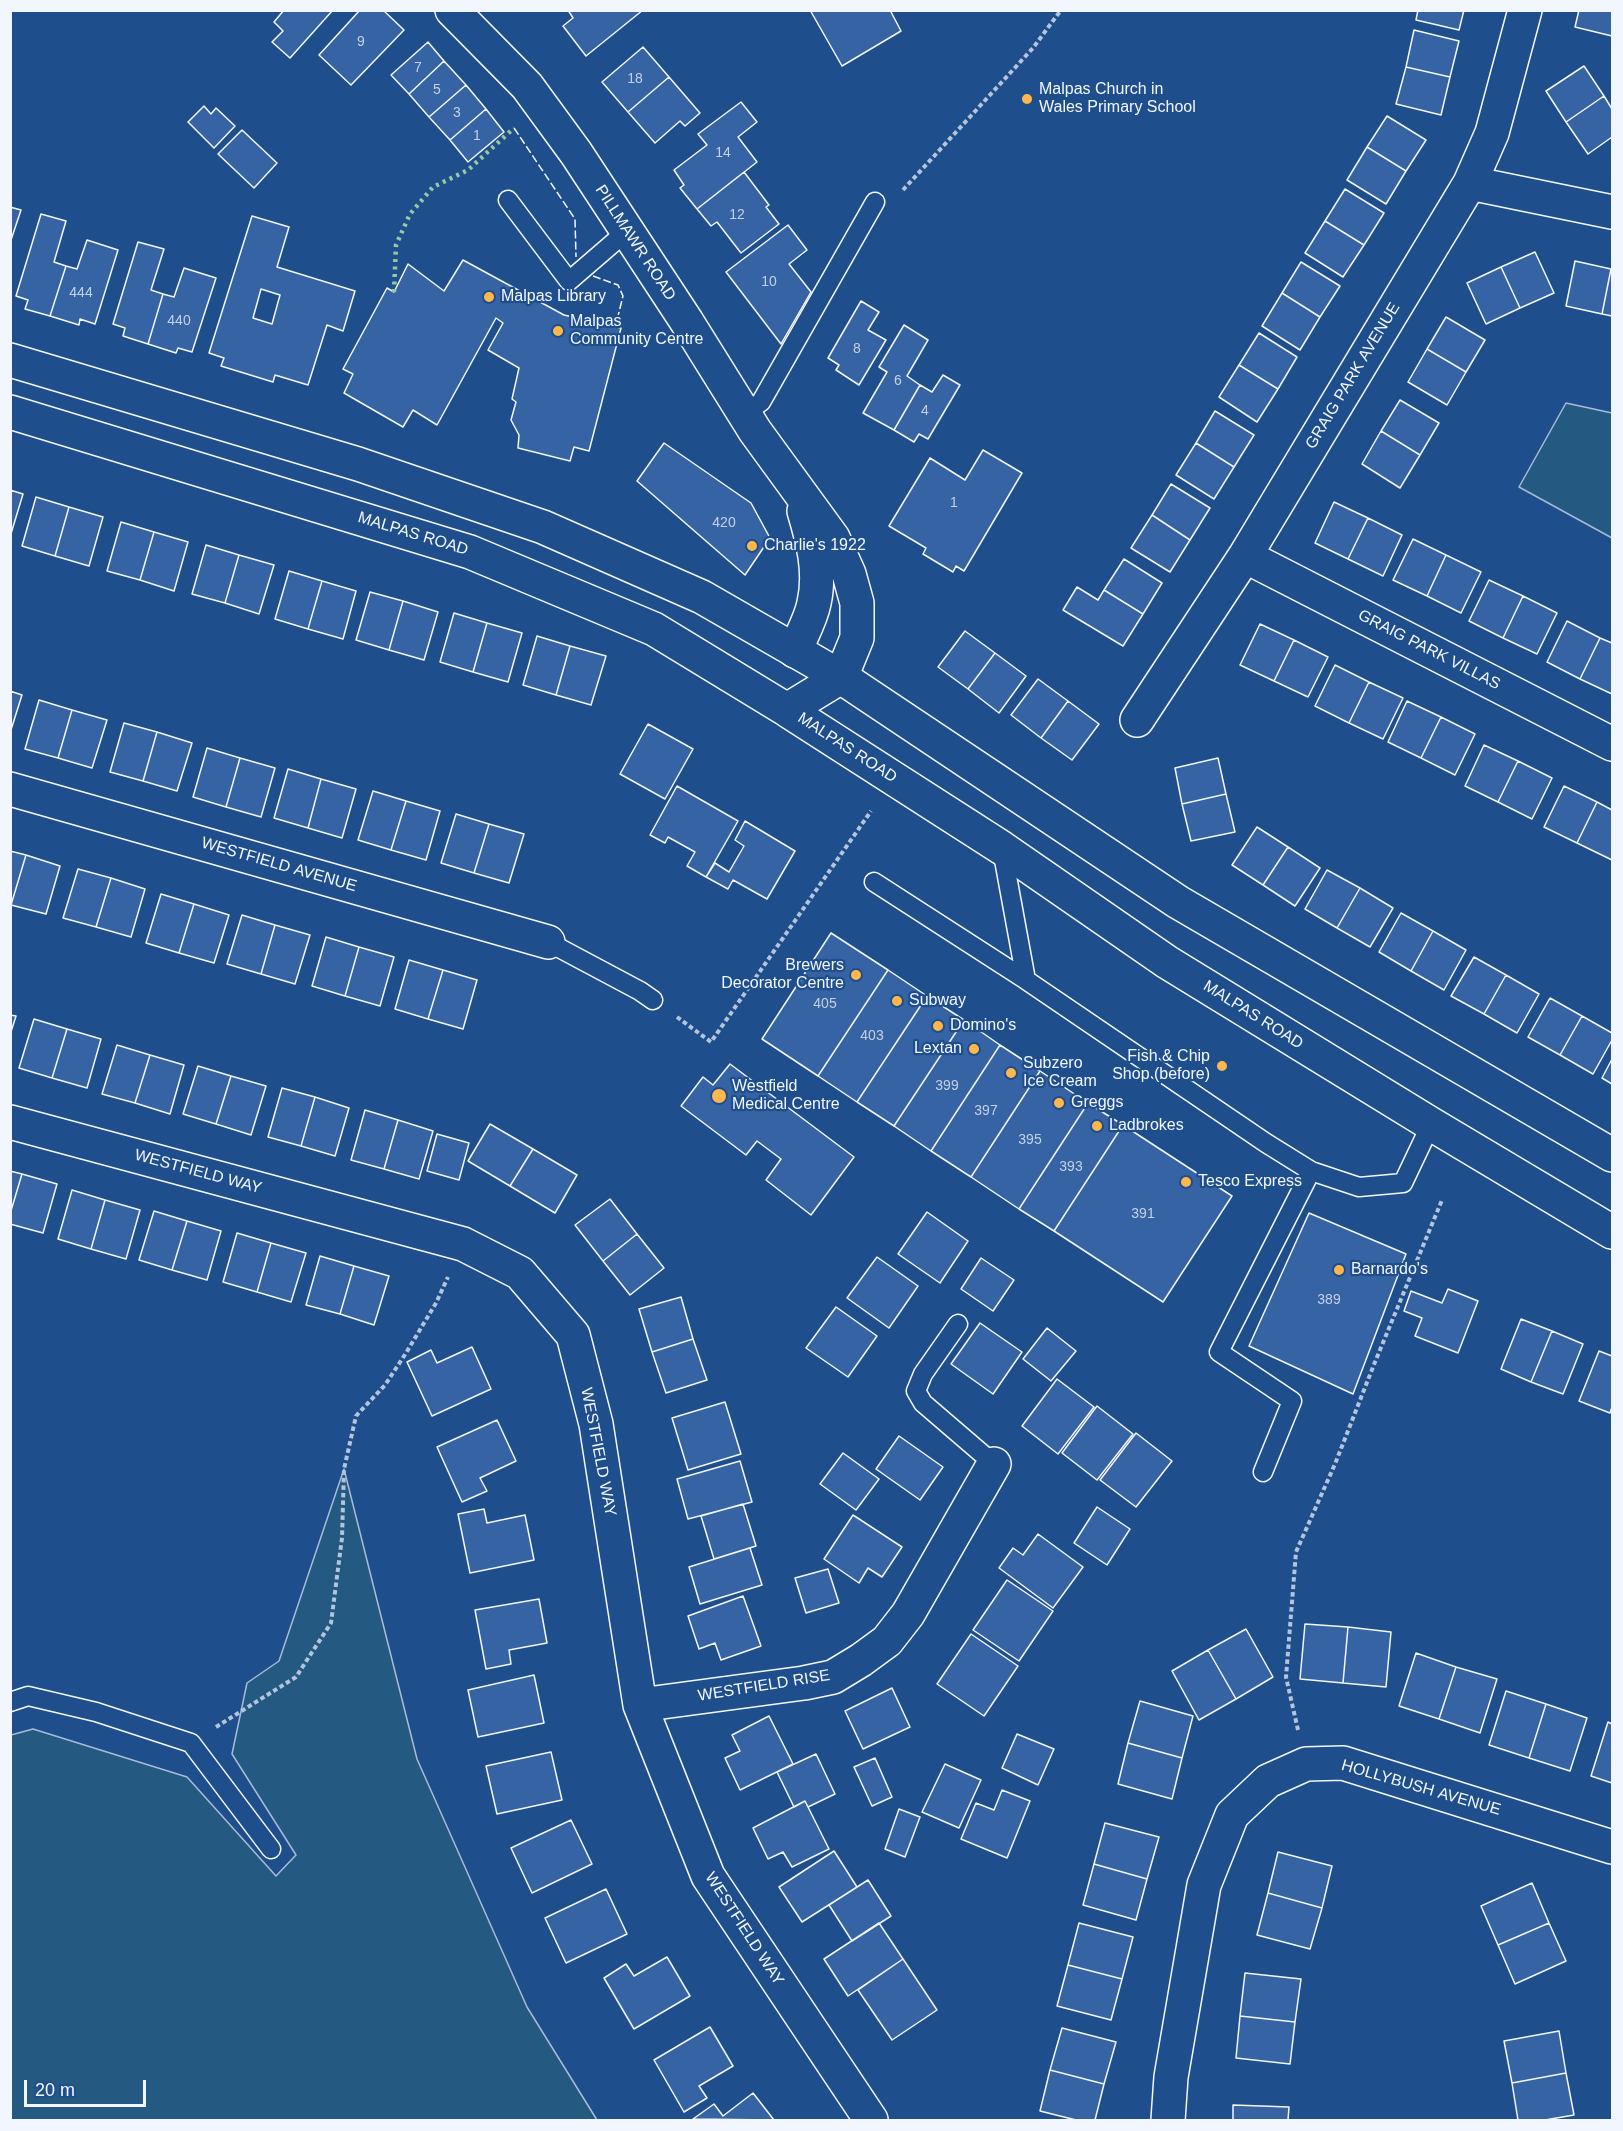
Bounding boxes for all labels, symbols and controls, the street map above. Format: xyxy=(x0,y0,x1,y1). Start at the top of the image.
house number: 9 xyxy=(357,34,365,50)
house number: 7 xyxy=(414,60,422,76)
house number: 18 xyxy=(627,71,643,87)
place label: Malpas Church in Wales Primary School xyxy=(1039,80,1196,118)
house number: 5 xyxy=(433,82,441,98)
marker: Malpas Church in Wales Primary School xyxy=(1020,92,1034,106)
house number: 3 xyxy=(453,105,461,121)
house number: 1 xyxy=(473,128,481,144)
house number: 14 xyxy=(715,145,731,161)
street label: PILLMAWR ROAD xyxy=(591,182,679,304)
house number: 12 xyxy=(729,207,745,223)
house number: 10 xyxy=(761,274,777,290)
house number: 444 xyxy=(69,285,93,301)
place label: Malpas Library xyxy=(501,287,606,307)
marker: Malpas Library xyxy=(482,290,496,304)
street label: GRAIG PARK AVENUE xyxy=(1302,299,1404,453)
place label: Malpas Community Centre xyxy=(570,312,703,350)
house number: 440 xyxy=(167,313,191,329)
marker: Malpas Community Centre xyxy=(551,324,565,338)
house number: 8 xyxy=(853,341,861,357)
house number: 6 xyxy=(894,373,902,389)
house number: 4 xyxy=(921,403,929,419)
house number: 1 xyxy=(950,495,958,511)
street label: MALPAS ROAD xyxy=(355,508,471,560)
house number: 420 xyxy=(712,515,736,531)
place label: Charlie's 1922 xyxy=(764,536,866,556)
marker: Charlie's 1922 xyxy=(745,539,759,553)
street label: GRAIG PARK VILLAS xyxy=(1355,606,1503,694)
street label: MALPAS ROAD xyxy=(794,709,900,787)
street label: WESTFIELD AVENUE xyxy=(199,834,359,896)
place label: Brewers Decorator Centre xyxy=(721,956,844,994)
marker: Brewers Decorator Centre xyxy=(849,968,863,982)
street label: MALPAS ROAD xyxy=(1199,977,1307,1053)
place label: Subway xyxy=(909,991,966,1011)
marker: Subway xyxy=(890,994,904,1008)
house number: 405 xyxy=(813,996,837,1012)
place label: Domino's xyxy=(950,1016,1016,1036)
marker: Domino's xyxy=(931,1019,945,1033)
house number: 403 xyxy=(860,1028,884,1044)
place label: Lextan xyxy=(914,1039,962,1059)
marker: Lextan xyxy=(967,1042,981,1056)
place label: Fish & Chip Shop (before) xyxy=(1112,1047,1210,1085)
place label: Subzero Ice Cream xyxy=(1023,1054,1097,1092)
marker: Fish & Chip Shop (before) xyxy=(1215,1059,1229,1073)
marker: Subzero Ice Cream xyxy=(1004,1066,1018,1080)
place label: Westfield Medical Centre xyxy=(732,1077,840,1115)
house number: 399 xyxy=(935,1078,959,1094)
marker: Westfield Medical Centre xyxy=(710,1087,728,1105)
place label: Greggs xyxy=(1071,1093,1123,1113)
marker: Greggs xyxy=(1052,1096,1066,1110)
house number: 397 xyxy=(974,1103,998,1119)
place label: Ladbrokes xyxy=(1109,1116,1184,1136)
marker: Ladbrokes xyxy=(1090,1119,1104,1133)
house number: 395 xyxy=(1018,1132,1042,1148)
street label: WESTFIELD WAY xyxy=(132,1146,264,1198)
house number: 393 xyxy=(1059,1159,1083,1175)
place label: Tesco Express xyxy=(1198,1172,1302,1192)
marker: Tesco Express xyxy=(1179,1175,1193,1189)
house number: 391 xyxy=(1131,1206,1155,1222)
place label: Barnardo's xyxy=(1351,1260,1428,1280)
marker: Barnardo's xyxy=(1332,1263,1346,1277)
house number: 389 xyxy=(1317,1292,1341,1308)
street label: WESTFIELD WAY xyxy=(576,1386,620,1518)
street label: WESTFIELD RISE xyxy=(697,1666,831,1706)
street label: HOLLYBUSH AVENUE xyxy=(1339,1756,1503,1820)
street label: WESTFIELD WAY xyxy=(700,1869,788,1989)
scale bar xyxy=(27,2068,148,2106)
text: 20 m xyxy=(35,2080,75,2100)

